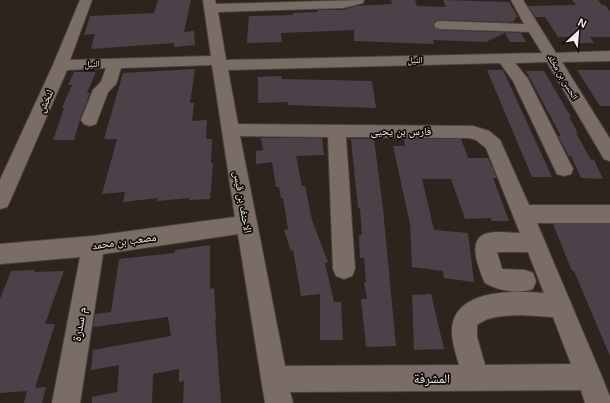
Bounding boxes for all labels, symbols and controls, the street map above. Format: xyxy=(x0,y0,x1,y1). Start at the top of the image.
north arrow xyxy=(558,12,598,52)
text: N xyxy=(576,16,589,30)
street label: الحسن بن مخلد xyxy=(545,53,580,101)
street label: النيل xyxy=(407,55,423,65)
street label: النيل xyxy=(84,59,100,69)
street label: لنخش xyxy=(35,88,56,115)
street label: فارس بن يحيى xyxy=(371,125,432,138)
street label: الاحنف بن قيس xyxy=(231,170,254,234)
street label: مصعب بن محمد xyxy=(91,231,157,252)
street label: م سدرة xyxy=(69,305,90,343)
street label: المشرفة xyxy=(414,371,450,387)

